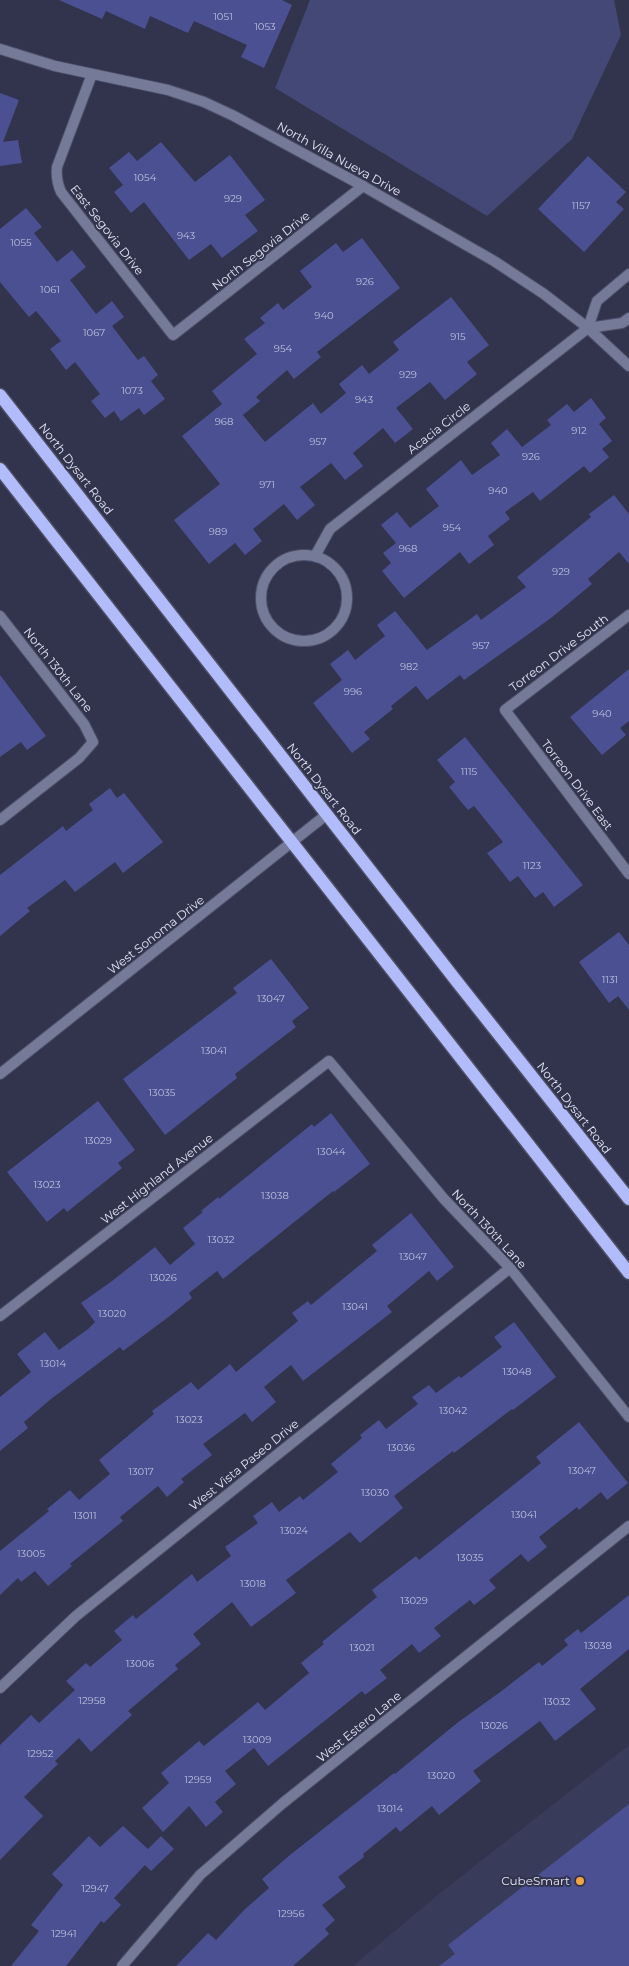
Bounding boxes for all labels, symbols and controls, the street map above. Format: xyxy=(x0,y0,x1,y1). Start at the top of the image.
house number: 1051 xyxy=(213,10,233,23)
house number: 1053 xyxy=(254,20,276,33)
street label: North Villa Nueva Drive xyxy=(275,118,404,199)
house number: 1054 xyxy=(134,171,157,184)
street label: East Segovia Drive xyxy=(67,182,147,278)
house number: 929 xyxy=(224,192,242,205)
house number: 1157 xyxy=(572,199,590,212)
street label: North Segovia Drive xyxy=(209,208,313,293)
house number: 943 xyxy=(177,229,195,242)
house number: 1055 xyxy=(10,236,32,249)
house number: 926 xyxy=(356,275,374,288)
house number: 1061 xyxy=(40,283,60,296)
house number: 940 xyxy=(314,309,334,322)
house number: 1067 xyxy=(83,326,105,339)
house number: 915 xyxy=(450,330,466,343)
house number: 954 xyxy=(274,342,293,355)
house number: 929 xyxy=(399,368,417,381)
house number: 1073 xyxy=(121,384,143,397)
house number: 943 xyxy=(355,393,373,406)
street label: Acacia Circle xyxy=(404,398,473,457)
house number: 968 xyxy=(215,415,233,428)
street label: North Dysart Road xyxy=(36,420,117,517)
house number: 912 xyxy=(571,424,587,437)
house number: 957 xyxy=(309,435,327,448)
house number: 926 xyxy=(522,450,540,463)
house number: 971 xyxy=(259,478,275,491)
house number: 940 xyxy=(488,484,508,497)
house number: 954 xyxy=(443,521,462,534)
house number: 989 xyxy=(209,525,227,538)
house number: 968 xyxy=(399,542,417,555)
house number: 929 xyxy=(552,565,570,578)
street label: Torreon Drive South xyxy=(506,611,611,695)
street label: North 130th Lane xyxy=(21,624,96,715)
house number: 957 xyxy=(472,639,490,652)
house number: 982 xyxy=(400,660,418,673)
house number: 996 xyxy=(344,685,362,698)
house number: 940 xyxy=(592,707,612,720)
street label: Torreon Drive East xyxy=(538,736,616,833)
street label: North Dysart Road xyxy=(284,740,365,837)
house number: 1115 xyxy=(461,765,478,778)
house number: 1123 xyxy=(523,859,542,872)
street label: West Sonoma Drive xyxy=(104,892,207,977)
house number: 1131 xyxy=(602,973,618,986)
house number: 13047 xyxy=(257,992,285,1005)
house number: 13041 xyxy=(201,1044,227,1057)
street label: North Dysart Road xyxy=(534,1059,615,1156)
house number: 13035 xyxy=(149,1086,176,1099)
street label: West Highland Avenue xyxy=(98,1130,216,1227)
house number: 13029 xyxy=(84,1134,112,1147)
house number: 13044 xyxy=(316,1145,346,1158)
house number: 13023 xyxy=(33,1178,61,1191)
street label: North 130th Lane xyxy=(449,1186,530,1272)
house number: 13038 xyxy=(261,1189,289,1202)
house number: 13032 xyxy=(207,1233,235,1246)
house number: 13047 xyxy=(399,1250,427,1263)
house number: 13026 xyxy=(149,1271,177,1284)
house number: 13041 xyxy=(342,1300,368,1313)
house number: 13020 xyxy=(98,1307,126,1320)
house number: 13014 xyxy=(40,1357,66,1370)
house number: 13048 xyxy=(503,1365,531,1378)
house number: 13042 xyxy=(439,1404,467,1417)
house number: 13023 xyxy=(175,1413,203,1426)
street label: West Vista Paseo Drive xyxy=(186,1416,301,1513)
house number: 13036 xyxy=(387,1441,415,1454)
house number: 13047 xyxy=(568,1464,596,1477)
house number: 13017 xyxy=(128,1465,154,1478)
house number: 13030 xyxy=(361,1486,389,1499)
house number: 13041 xyxy=(511,1508,537,1521)
house number: 13011 xyxy=(73,1509,97,1522)
house number: 13024 xyxy=(280,1524,308,1537)
house number: 13005 xyxy=(17,1547,45,1560)
house number: 13035 xyxy=(457,1551,484,1564)
house number: 13018 xyxy=(240,1577,266,1590)
house number: 13029 xyxy=(400,1594,428,1607)
house number: 13038 xyxy=(584,1639,612,1652)
house number: 13021 xyxy=(349,1641,375,1654)
house number: 13006 xyxy=(126,1657,154,1670)
street label: West Estero Lane xyxy=(313,1688,404,1765)
house number: 12958 xyxy=(78,1694,106,1707)
house number: 13032 xyxy=(543,1695,571,1708)
house number: 13026 xyxy=(480,1719,508,1732)
house number: 13009 xyxy=(243,1733,271,1746)
house number: 12952 xyxy=(27,1747,54,1760)
house number: 13020 xyxy=(427,1769,455,1782)
house number: 12959 xyxy=(184,1773,212,1786)
house number: 13014 xyxy=(377,1802,403,1815)
place label: CubeSmart xyxy=(501,1873,570,1888)
marker: CubeSmart xyxy=(574,1875,586,1887)
house number: 12947 xyxy=(81,1882,109,1895)
house number: 12956 xyxy=(277,1907,305,1920)
house number: 12941 xyxy=(51,1927,77,1940)

